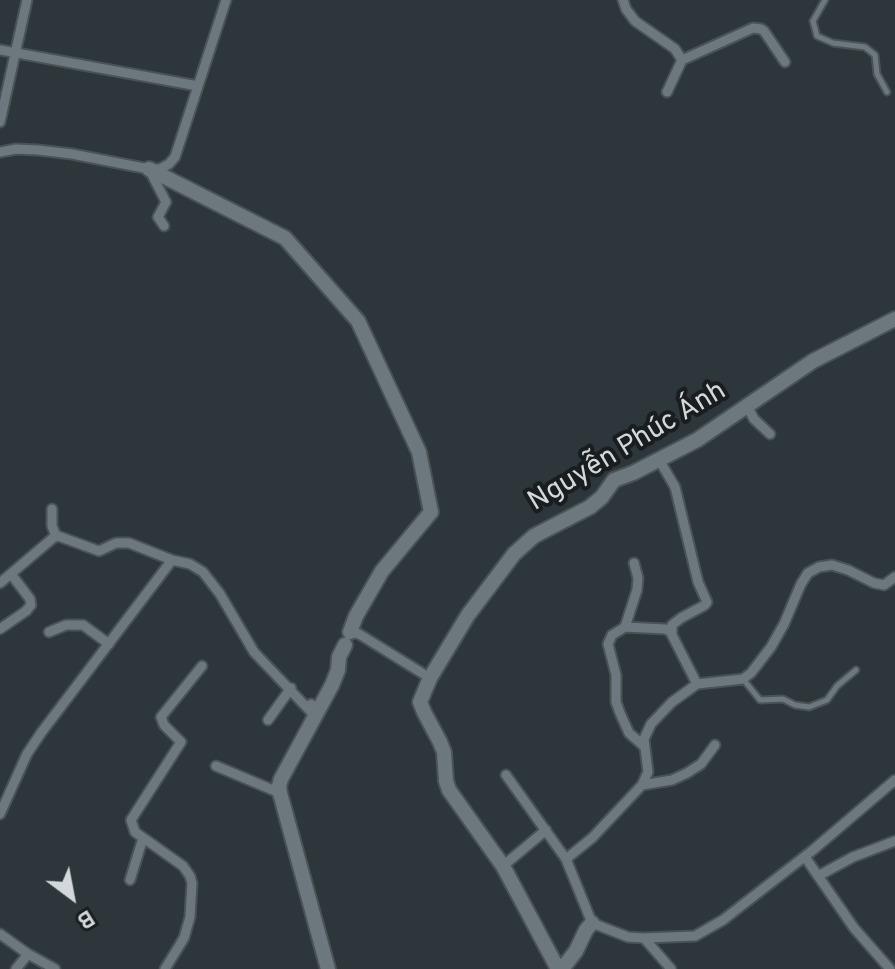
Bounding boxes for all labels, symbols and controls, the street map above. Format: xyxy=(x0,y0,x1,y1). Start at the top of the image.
street label: Nguyễn Phúc Ánh xyxy=(523,376,733,520)
north arrow xyxy=(32,857,112,937)
text: B xyxy=(71,902,99,933)

